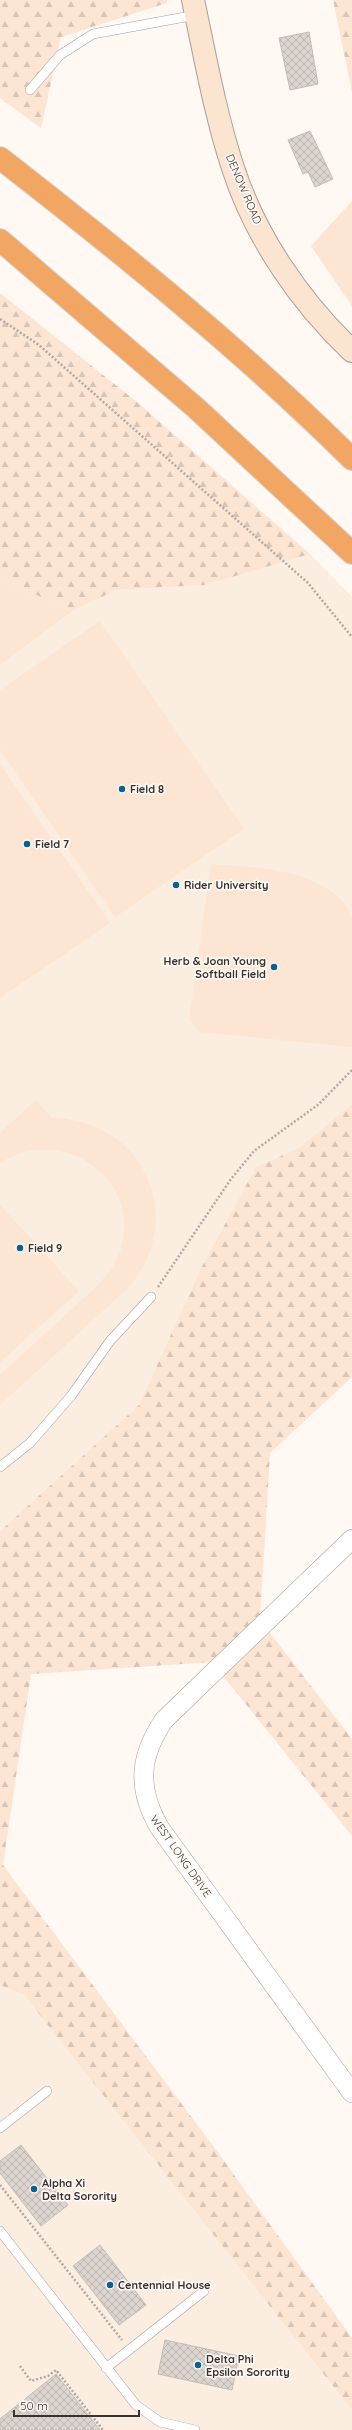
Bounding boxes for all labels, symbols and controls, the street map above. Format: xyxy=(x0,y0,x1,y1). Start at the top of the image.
street label: DENOW ROAD xyxy=(223,152,265,226)
place label: Field 8 xyxy=(130,782,164,796)
marker: Field 8 xyxy=(117,784,127,794)
place label: Field 7 xyxy=(35,837,69,851)
marker: Field 7 xyxy=(22,839,32,849)
place label: Rider University xyxy=(184,878,269,892)
marker: Rider University xyxy=(171,880,181,890)
place label: Herb & Joan Young Softball Field xyxy=(163,954,266,981)
marker: Herb & Joan Young Softball Field xyxy=(269,962,279,972)
place label: Field 9 xyxy=(28,1241,62,1255)
marker: Field 9 xyxy=(15,1243,25,1253)
street label: WEST LONG DRIVE xyxy=(147,1812,215,1900)
place label: Alpha Xi Delta Sorority xyxy=(42,2176,117,2203)
marker: Alpha Xi Delta Sorority xyxy=(29,2184,39,2194)
place label: Centennial House xyxy=(118,2278,211,2292)
marker: Centennial House xyxy=(105,2280,115,2290)
place label: Delta Phi Epsilon Sorority xyxy=(206,2352,290,2379)
marker: Delta Phi Epsilon Sorority xyxy=(193,2360,203,2370)
scale bar xyxy=(14,2392,139,2418)
text: 50 m xyxy=(20,2398,48,2413)

